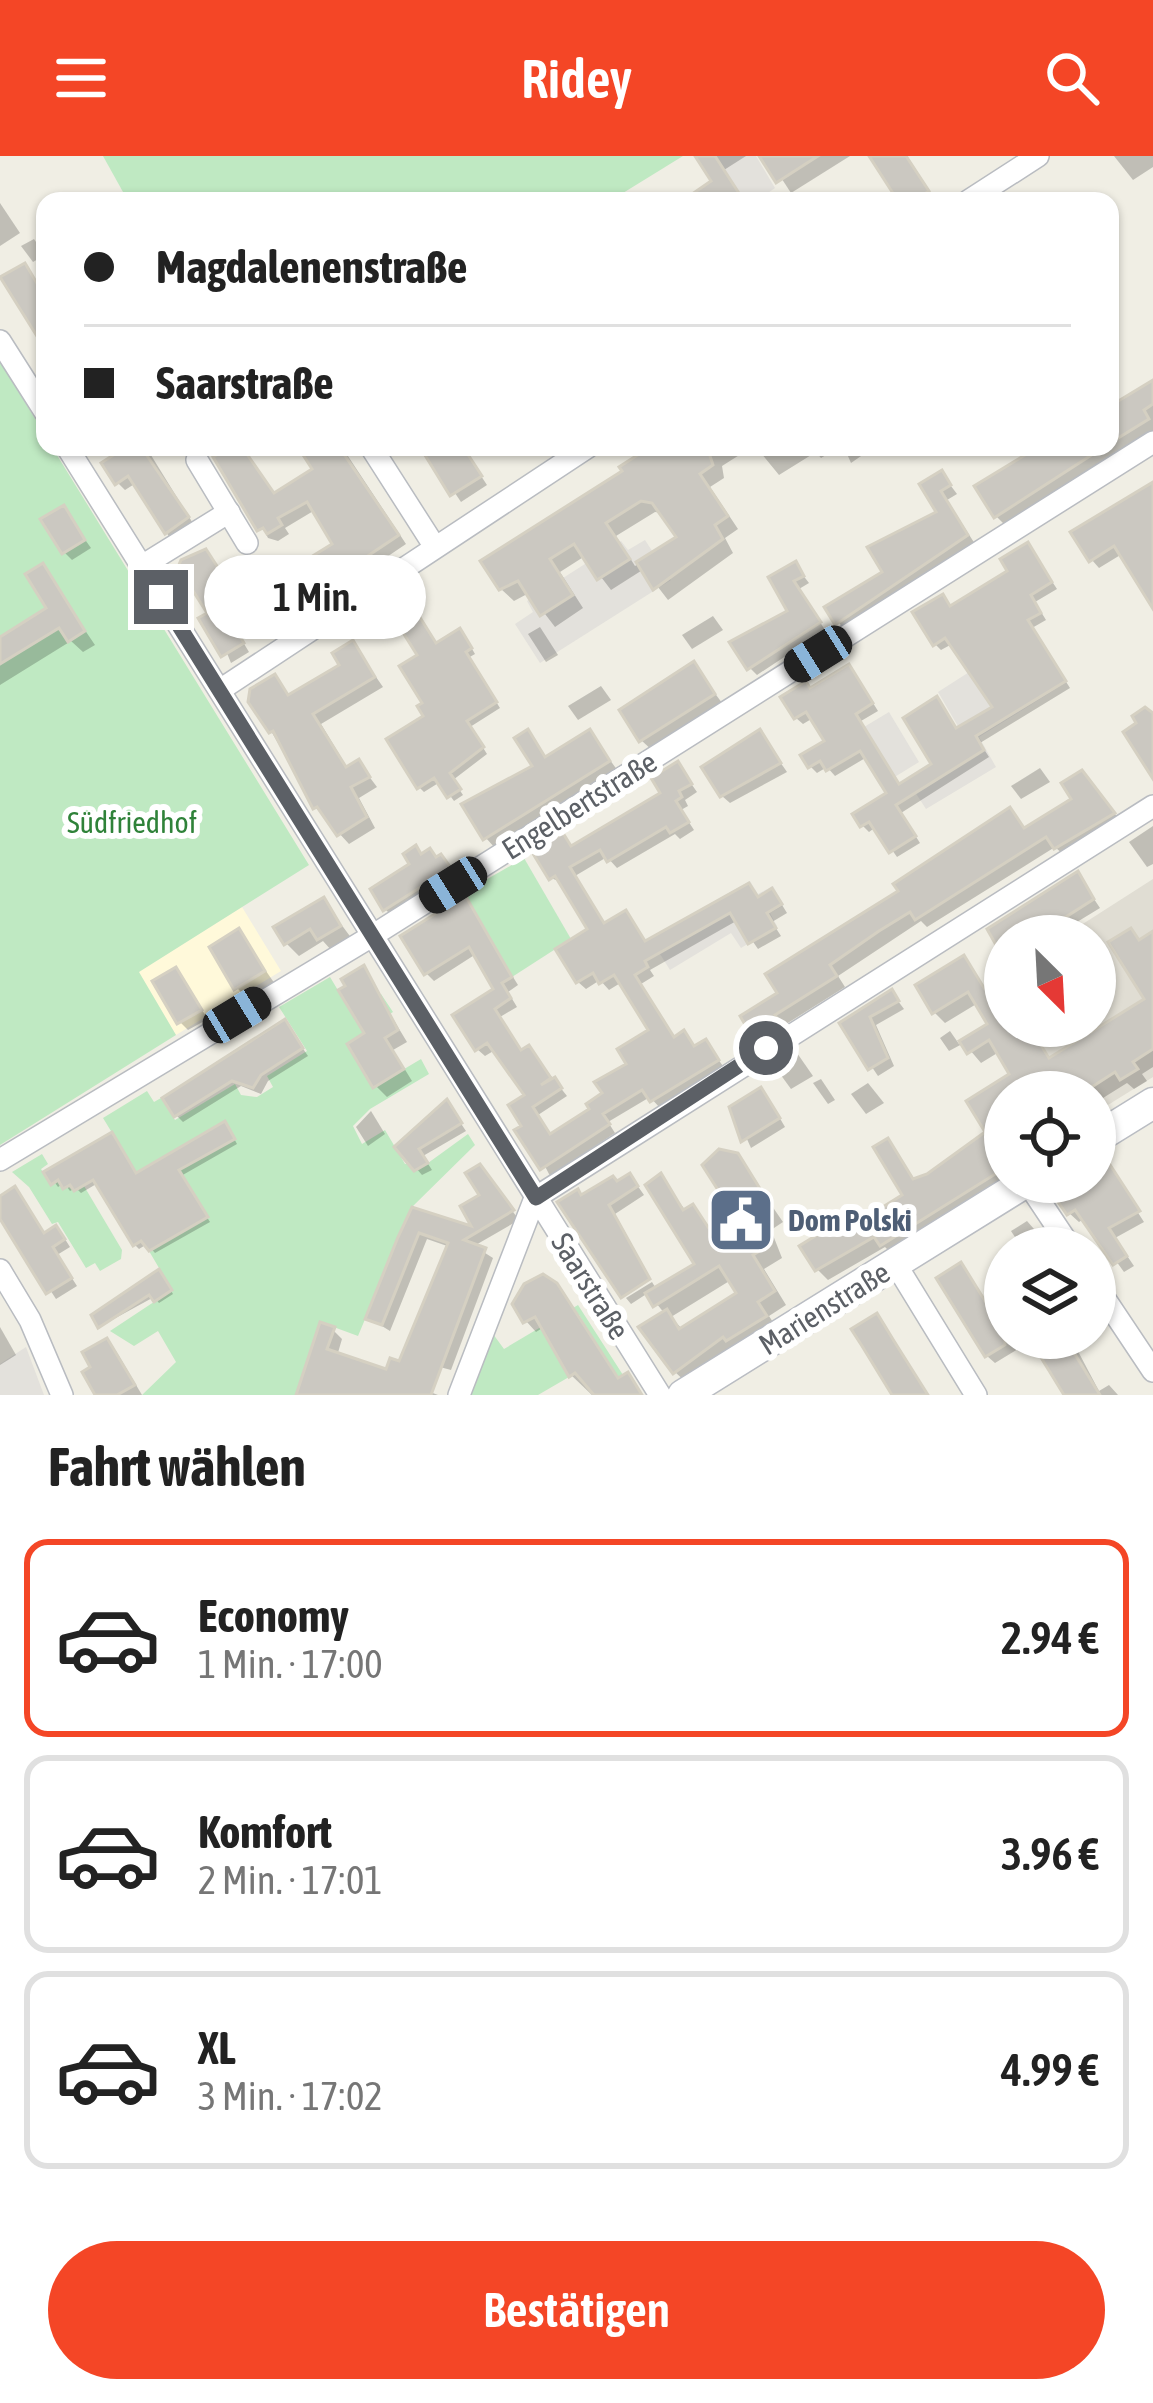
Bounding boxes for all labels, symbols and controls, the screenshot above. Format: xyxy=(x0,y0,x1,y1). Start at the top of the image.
icon: menu xyxy=(48,45,114,111)
icon: search xyxy=(1039,45,1105,111)
text: Ridey xyxy=(521,48,632,109)
text: Magdalenenstraße xyxy=(156,241,468,293)
text: Saarstraße xyxy=(156,357,334,409)
callout: 1 Min. xyxy=(203,555,425,639)
route end xyxy=(134,570,188,624)
text: 1 Min. xyxy=(273,575,357,619)
car xyxy=(778,620,858,688)
street label: Engelbertstraße xyxy=(496,744,662,866)
park label: Südfriedhof xyxy=(67,805,197,839)
car xyxy=(413,851,493,919)
north arrow xyxy=(984,915,1116,1047)
map controls xyxy=(984,915,1116,1359)
car xyxy=(197,981,277,1049)
route start xyxy=(739,1021,793,1075)
button: locate xyxy=(984,1071,1116,1203)
public building icon: Dom Polski xyxy=(706,1185,776,1255)
place label: Dom Polski xyxy=(788,1203,912,1237)
street label: Saarstraße xyxy=(545,1227,637,1345)
button: layers xyxy=(984,1227,1116,1359)
street label: Marienstraße xyxy=(753,1255,895,1361)
text: Fahrt wählen xyxy=(48,1436,306,1497)
icon: car xyxy=(54,1584,162,1692)
text: Economy xyxy=(198,1590,349,1642)
text: 2.94 € xyxy=(1001,1612,1099,1664)
text: 1 Min. · 17:00 xyxy=(198,1642,383,1686)
icon: car xyxy=(54,1800,162,1908)
text: Komfort xyxy=(198,1806,332,1858)
text: 3.96 € xyxy=(1001,1828,1099,1880)
text: 2 Min. · 17:01 xyxy=(198,1858,383,1902)
icon: car xyxy=(54,2016,162,2124)
text: XL xyxy=(198,2022,236,2074)
text: 4.99 € xyxy=(1001,2044,1099,2096)
text: 3 Min. · 17:02 xyxy=(198,2074,383,2118)
button: Bestätigen xyxy=(48,2241,1105,2379)

